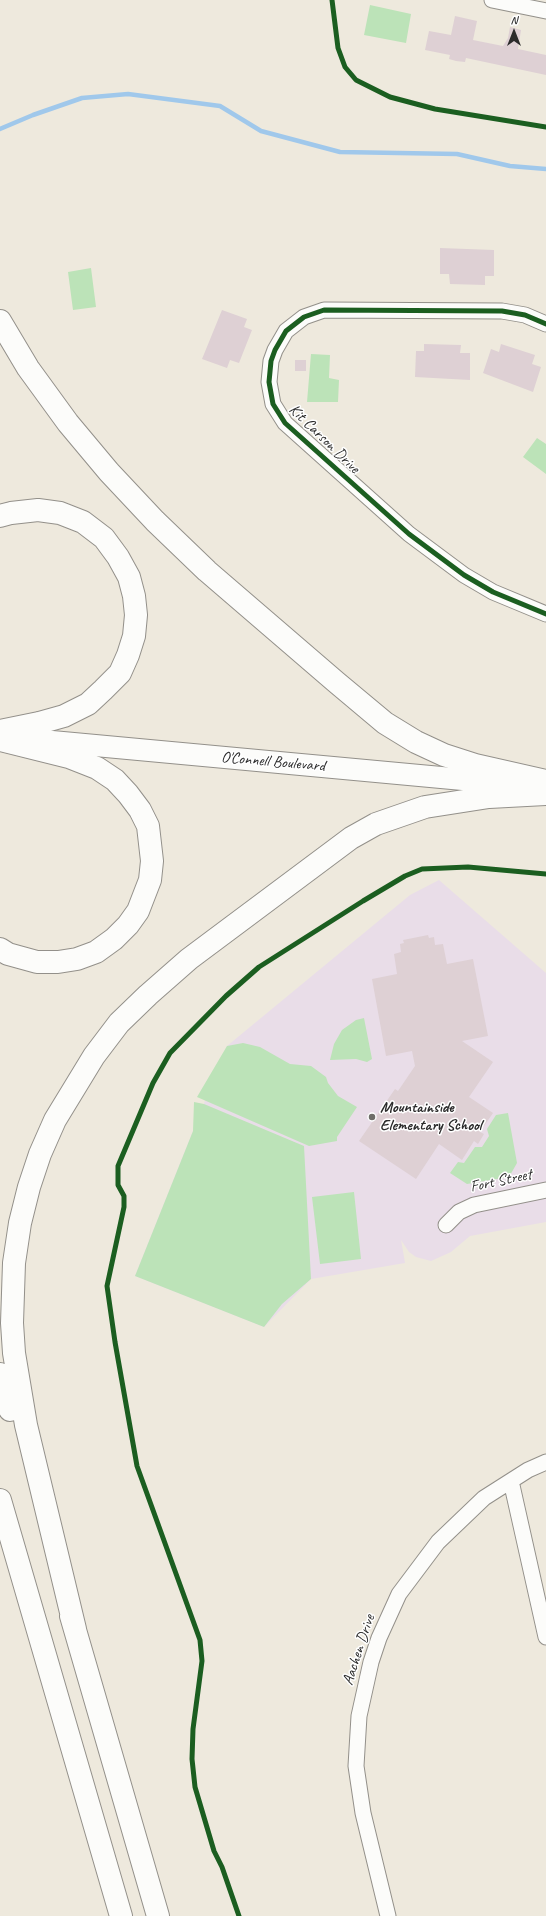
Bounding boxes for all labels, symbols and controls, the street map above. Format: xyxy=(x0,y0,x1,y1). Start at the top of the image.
north arrow xyxy=(494,12,534,52)
text: N xyxy=(511,13,517,27)
street label: Kit Carson Drive xyxy=(284,400,364,478)
street label: O'Connell Boulevard xyxy=(220,748,326,776)
place label: Mountainside Elementary School xyxy=(380,1098,482,1136)
marker: Mountainside Elementary School xyxy=(367,1112,377,1122)
street label: Fort Street xyxy=(469,1165,533,1197)
street label: Aachen Drive xyxy=(339,1612,379,1688)

